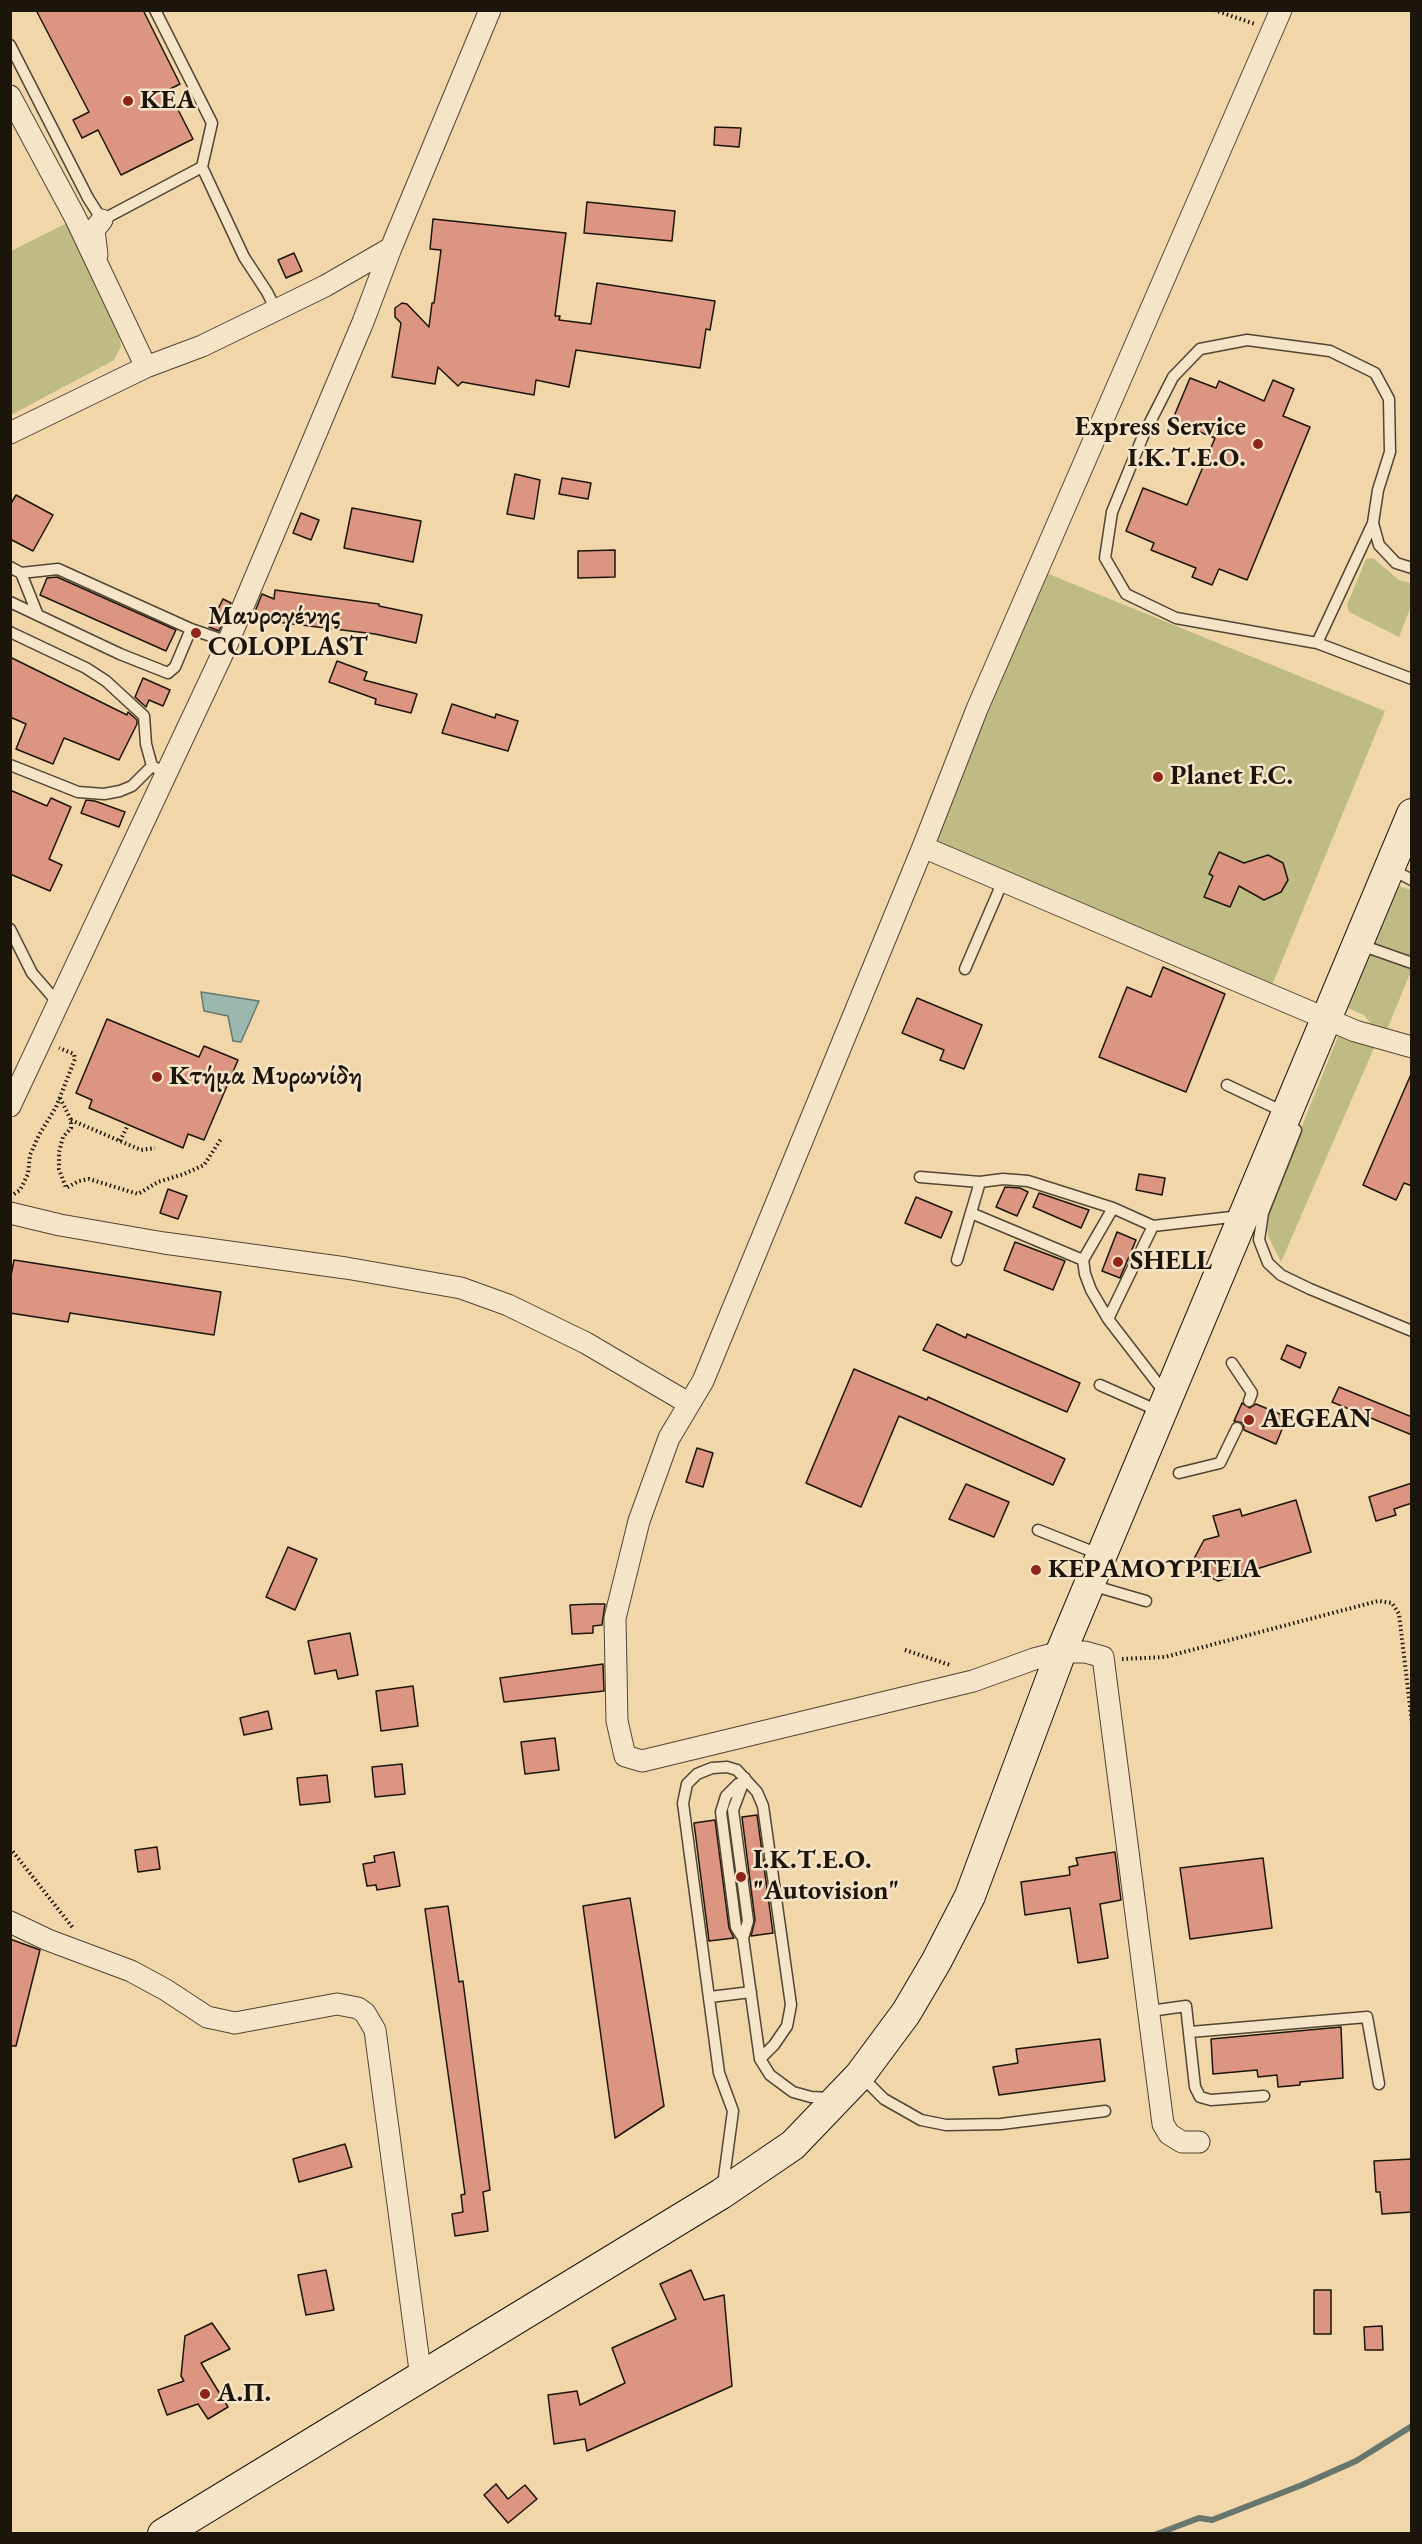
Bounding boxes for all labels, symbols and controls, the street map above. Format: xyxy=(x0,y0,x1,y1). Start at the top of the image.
place label: ΚΕΑ xyxy=(140,85,196,117)
marker: ΚΕΑ xyxy=(121,94,135,108)
place label: Express Service Ι.Κ.Τ.Ε.Ο. xyxy=(1075,412,1246,475)
marker: Express Service Ι.Κ.Τ.Ε.Ο. xyxy=(1251,437,1265,451)
place label: Μαυρογένης COLOPLAST xyxy=(208,601,368,664)
marker: Μαυρογένης COLOPLAST xyxy=(189,626,203,640)
place label: Planet F.C. xyxy=(1170,761,1293,793)
marker: Planet F.C. xyxy=(1151,770,1165,784)
place label: Κτήμα Μυρωνίδη xyxy=(169,1061,362,1093)
marker: Κτήμα Μυρωνίδη xyxy=(150,1070,164,1084)
place label: SHELL xyxy=(1130,1246,1212,1278)
marker: SHELL xyxy=(1111,1255,1125,1269)
place label: AEGEAN xyxy=(1261,1404,1372,1436)
marker: AEGEAN xyxy=(1242,1413,1256,1427)
place label: ΚΕΡΑΜΟΥΡΓΕΙΑ xyxy=(1048,1554,1261,1586)
marker: ΚΕΡΑΜΟΥΡΓΕΙΑ xyxy=(1029,1563,1043,1577)
place label: I.Κ.Τ.Ε.Ο. "Autovision" xyxy=(753,1845,899,1908)
marker: I.Κ.Τ.Ε.Ο. "Autovision" xyxy=(734,1870,748,1884)
place label: Α.Π. xyxy=(217,2378,271,2410)
marker: Α.Π. xyxy=(198,2387,212,2401)

